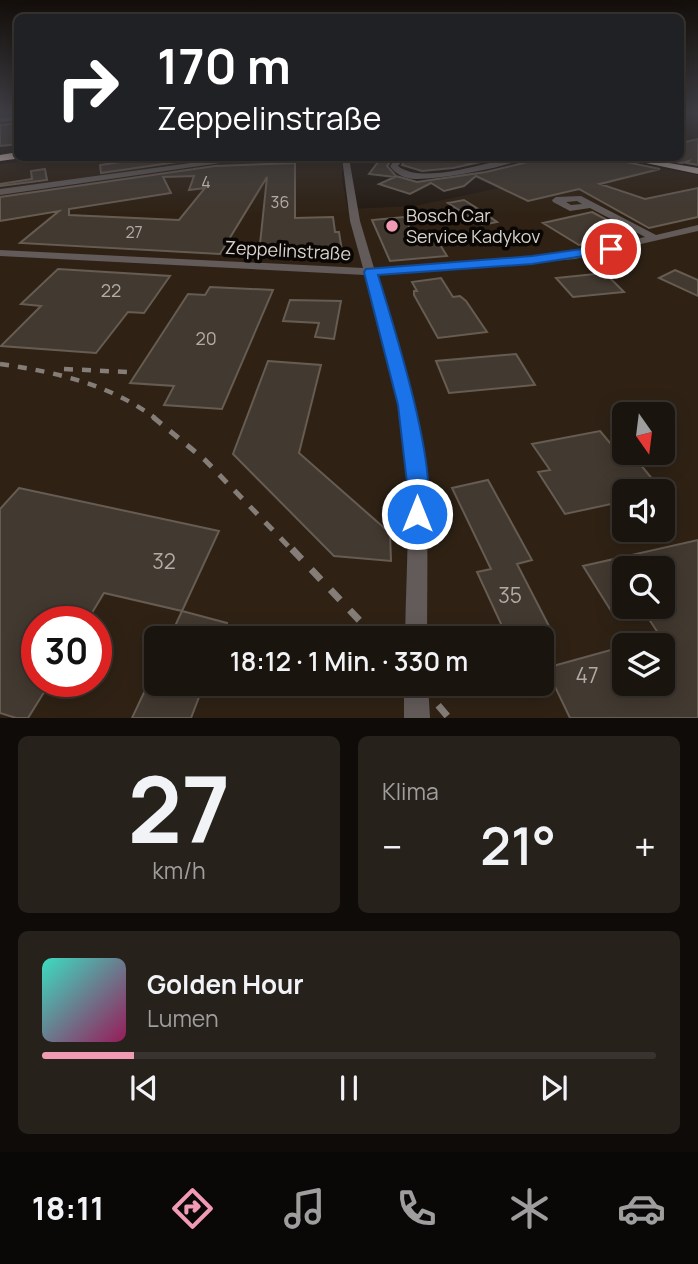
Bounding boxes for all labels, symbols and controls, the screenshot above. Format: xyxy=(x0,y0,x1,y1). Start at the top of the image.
text: 170 m xyxy=(157,32,291,99)
icon: right xyxy=(42,42,133,133)
text: Zeppelinstraße xyxy=(157,96,382,140)
house number: 4 xyxy=(201,171,211,193)
house number: 36 xyxy=(271,191,289,213)
place label: Bosch Car Service Kadykov xyxy=(406,203,540,248)
marker: Bosch Car Service Kadykov xyxy=(384,218,400,234)
pin xyxy=(581,219,641,279)
house number: 27 xyxy=(125,221,143,243)
icon: arrive xyxy=(592,230,630,268)
street label: Zeppelinstraße xyxy=(224,235,352,265)
house number: 22 xyxy=(101,278,121,302)
house number: 20 xyxy=(195,326,217,350)
north arrow xyxy=(612,402,676,466)
map controls xyxy=(612,402,675,696)
position arrow xyxy=(380,477,454,551)
button: sound xyxy=(612,479,675,542)
house number: 32 xyxy=(152,547,176,575)
button: search xyxy=(612,556,675,619)
house number: 35 xyxy=(498,581,522,609)
speed limit sign: 30 xyxy=(21,606,112,697)
button: layers xyxy=(612,633,675,696)
text: 18:12 · 1 Min. · 330 m xyxy=(230,643,468,679)
house number: 47 xyxy=(576,661,598,689)
text: 27 xyxy=(128,746,230,870)
text: Klima xyxy=(382,775,439,807)
text: 21° xyxy=(480,810,556,881)
text: − xyxy=(382,820,403,872)
text: + xyxy=(634,820,656,872)
text: km/h xyxy=(152,854,206,886)
text: Golden Hour xyxy=(147,966,304,1002)
text: Lumen xyxy=(147,1002,219,1034)
icon: previous xyxy=(125,1069,163,1107)
icon: pause xyxy=(330,1069,368,1107)
icon: next xyxy=(535,1069,573,1107)
icon: directions xyxy=(168,1184,217,1233)
icon: music xyxy=(280,1184,329,1233)
icon: phone xyxy=(392,1184,441,1233)
icon: climate xyxy=(505,1184,554,1233)
icon: car xyxy=(617,1184,666,1233)
text: 18:11 xyxy=(32,1186,104,1230)

